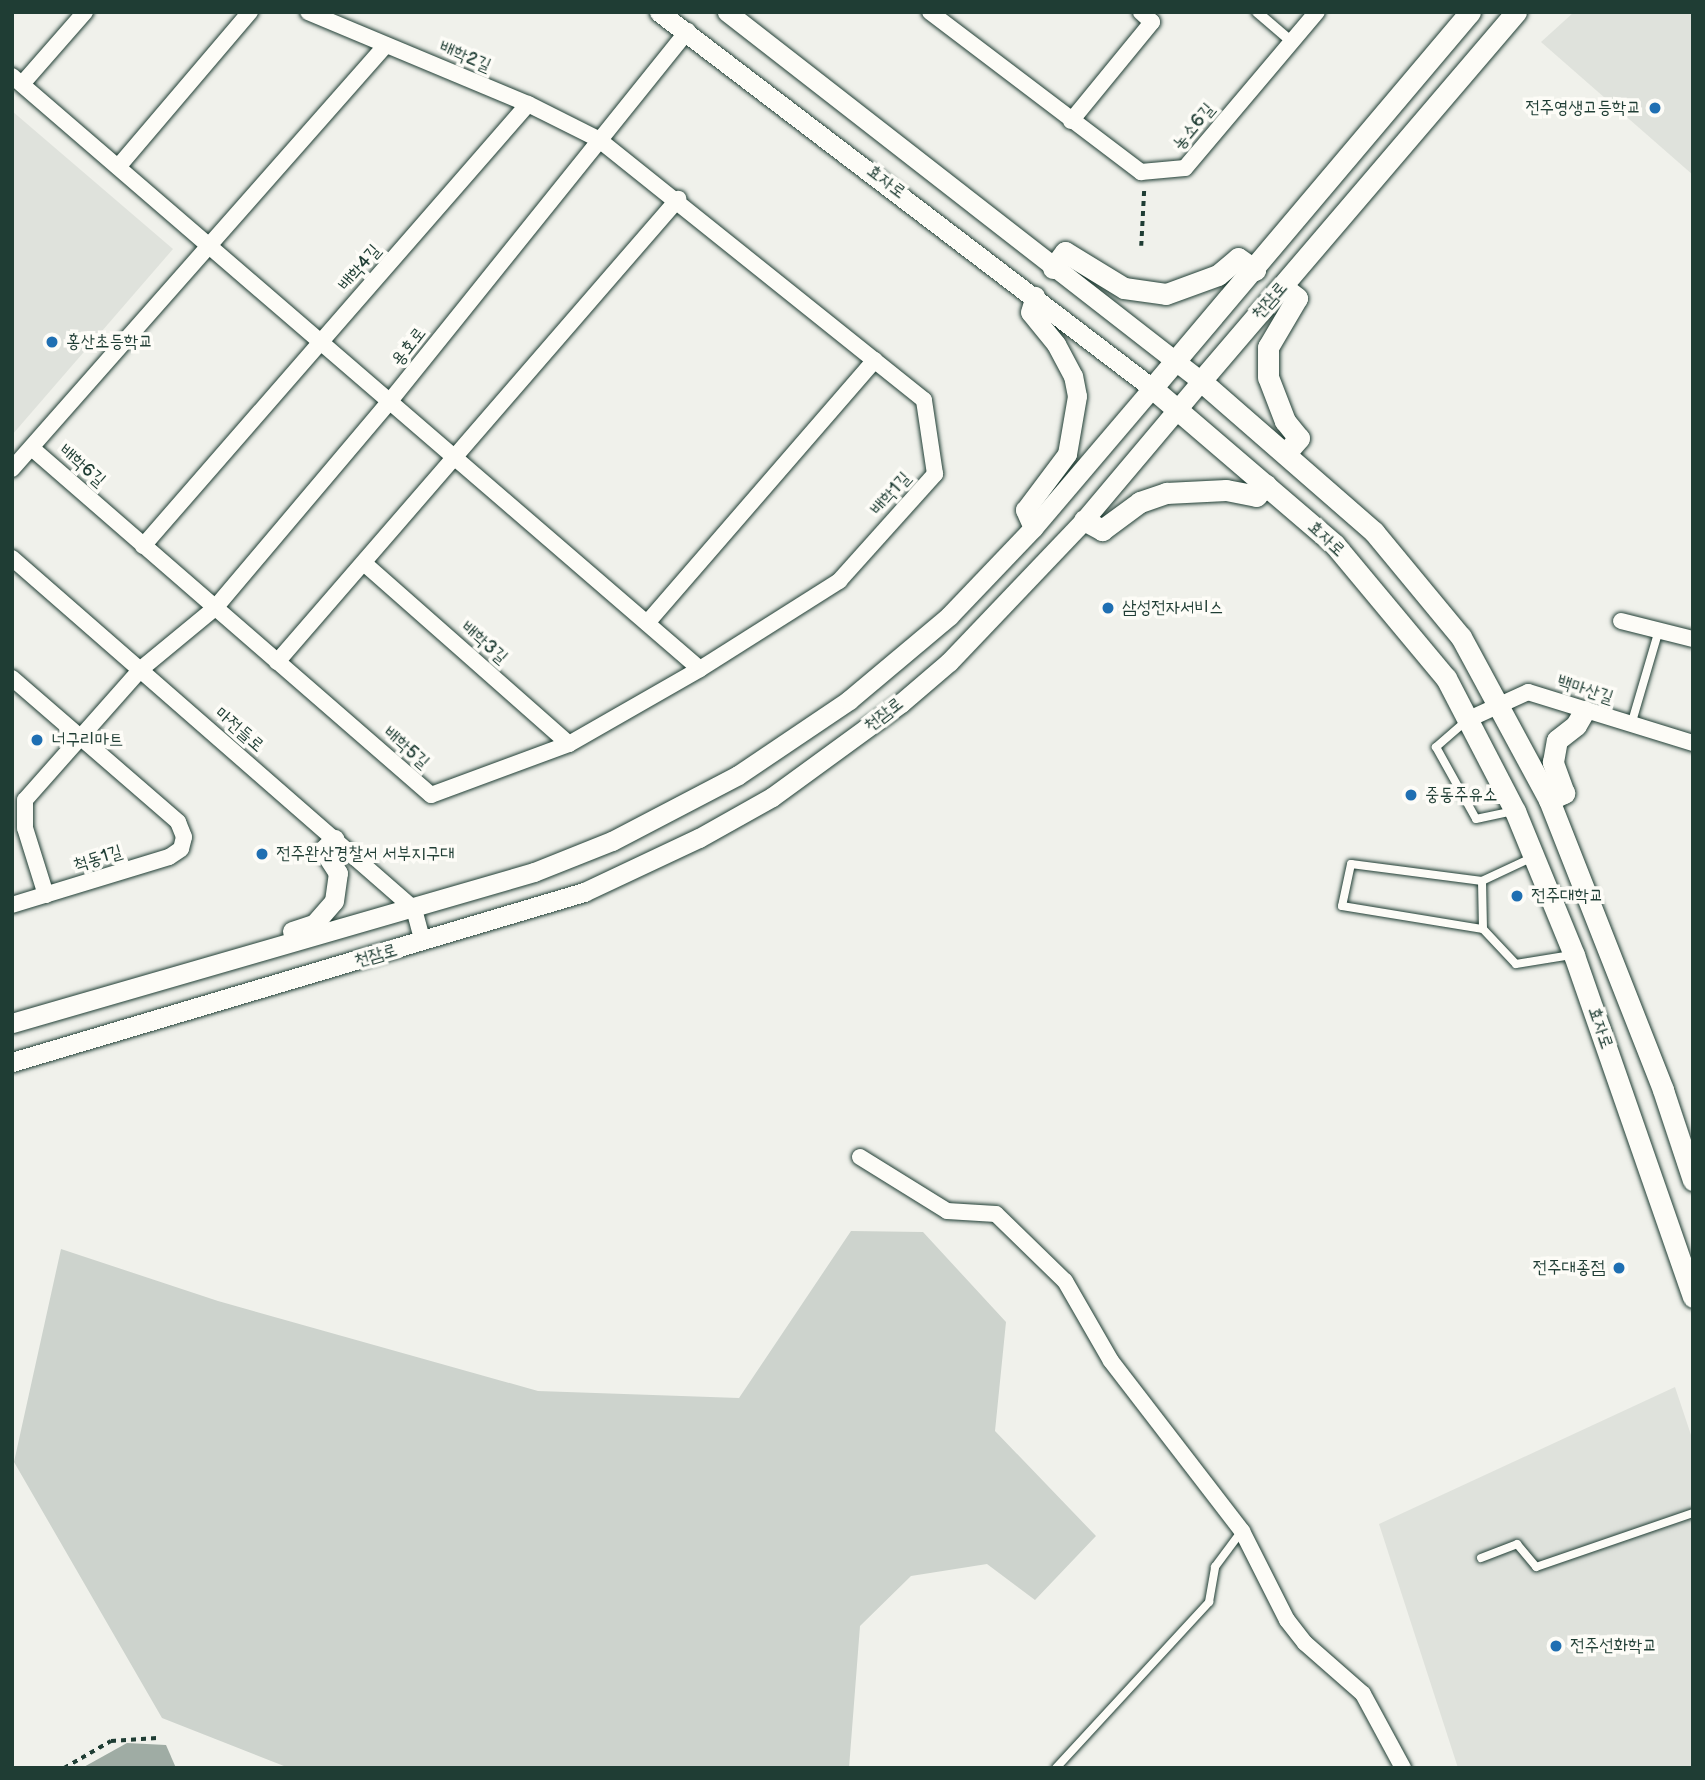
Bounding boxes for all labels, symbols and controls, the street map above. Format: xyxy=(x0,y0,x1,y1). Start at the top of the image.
street label: 배학2길 xyxy=(436,36,494,78)
place label: 전주영생고등학교 xyxy=(1525,97,1641,119)
street label: 농소6길 xyxy=(1168,99,1220,155)
marker: 전주영생고등학교 xyxy=(1647,100,1663,116)
street label: 효자로 xyxy=(862,160,910,204)
street label: 배학4길 xyxy=(334,240,386,296)
street label: 천잠로 xyxy=(1248,278,1292,324)
street label: 용호로 xyxy=(387,323,431,371)
place label: 홍산초등학교 xyxy=(66,331,153,353)
marker: 홍산초등학교 xyxy=(44,334,60,350)
street label: 배학6길 xyxy=(54,440,110,492)
street label: 배학1길 xyxy=(866,468,916,520)
street label: 효자로 xyxy=(1303,516,1349,562)
place label: 삼성전자서비스 xyxy=(1122,597,1223,619)
marker: 삼성전자서비스 xyxy=(1100,600,1116,616)
street label: 배학3길 xyxy=(456,617,512,669)
street label: 백마산길 xyxy=(1554,671,1616,709)
street label: 천잠로 xyxy=(860,693,908,737)
street label: 마전들로 xyxy=(210,703,268,757)
street label: 배학5길 xyxy=(379,722,433,774)
place label: 너구리마트 xyxy=(51,729,123,751)
marker: 너구리마트 xyxy=(29,732,45,748)
place label: 중동주유소 xyxy=(1425,784,1497,806)
marker: 중동주유소 xyxy=(1403,787,1419,803)
street label: 척동1길 xyxy=(71,841,125,877)
place label: 전주완산경찰서 서부지구대 xyxy=(276,843,455,865)
marker: 전주완산경찰서 서부지구대 xyxy=(254,846,270,862)
place label: 전주대학교 xyxy=(1531,885,1603,907)
marker: 전주대학교 xyxy=(1509,888,1525,904)
street label: 천잠로 xyxy=(352,940,400,972)
street label: 효자로 xyxy=(1583,1004,1617,1052)
place label: 전주대종점 xyxy=(1533,1257,1605,1279)
marker: 전주대종점 xyxy=(1611,1260,1627,1276)
place label: 전주선화학교 xyxy=(1570,1635,1657,1657)
marker: 전주선화학교 xyxy=(1548,1638,1564,1654)

